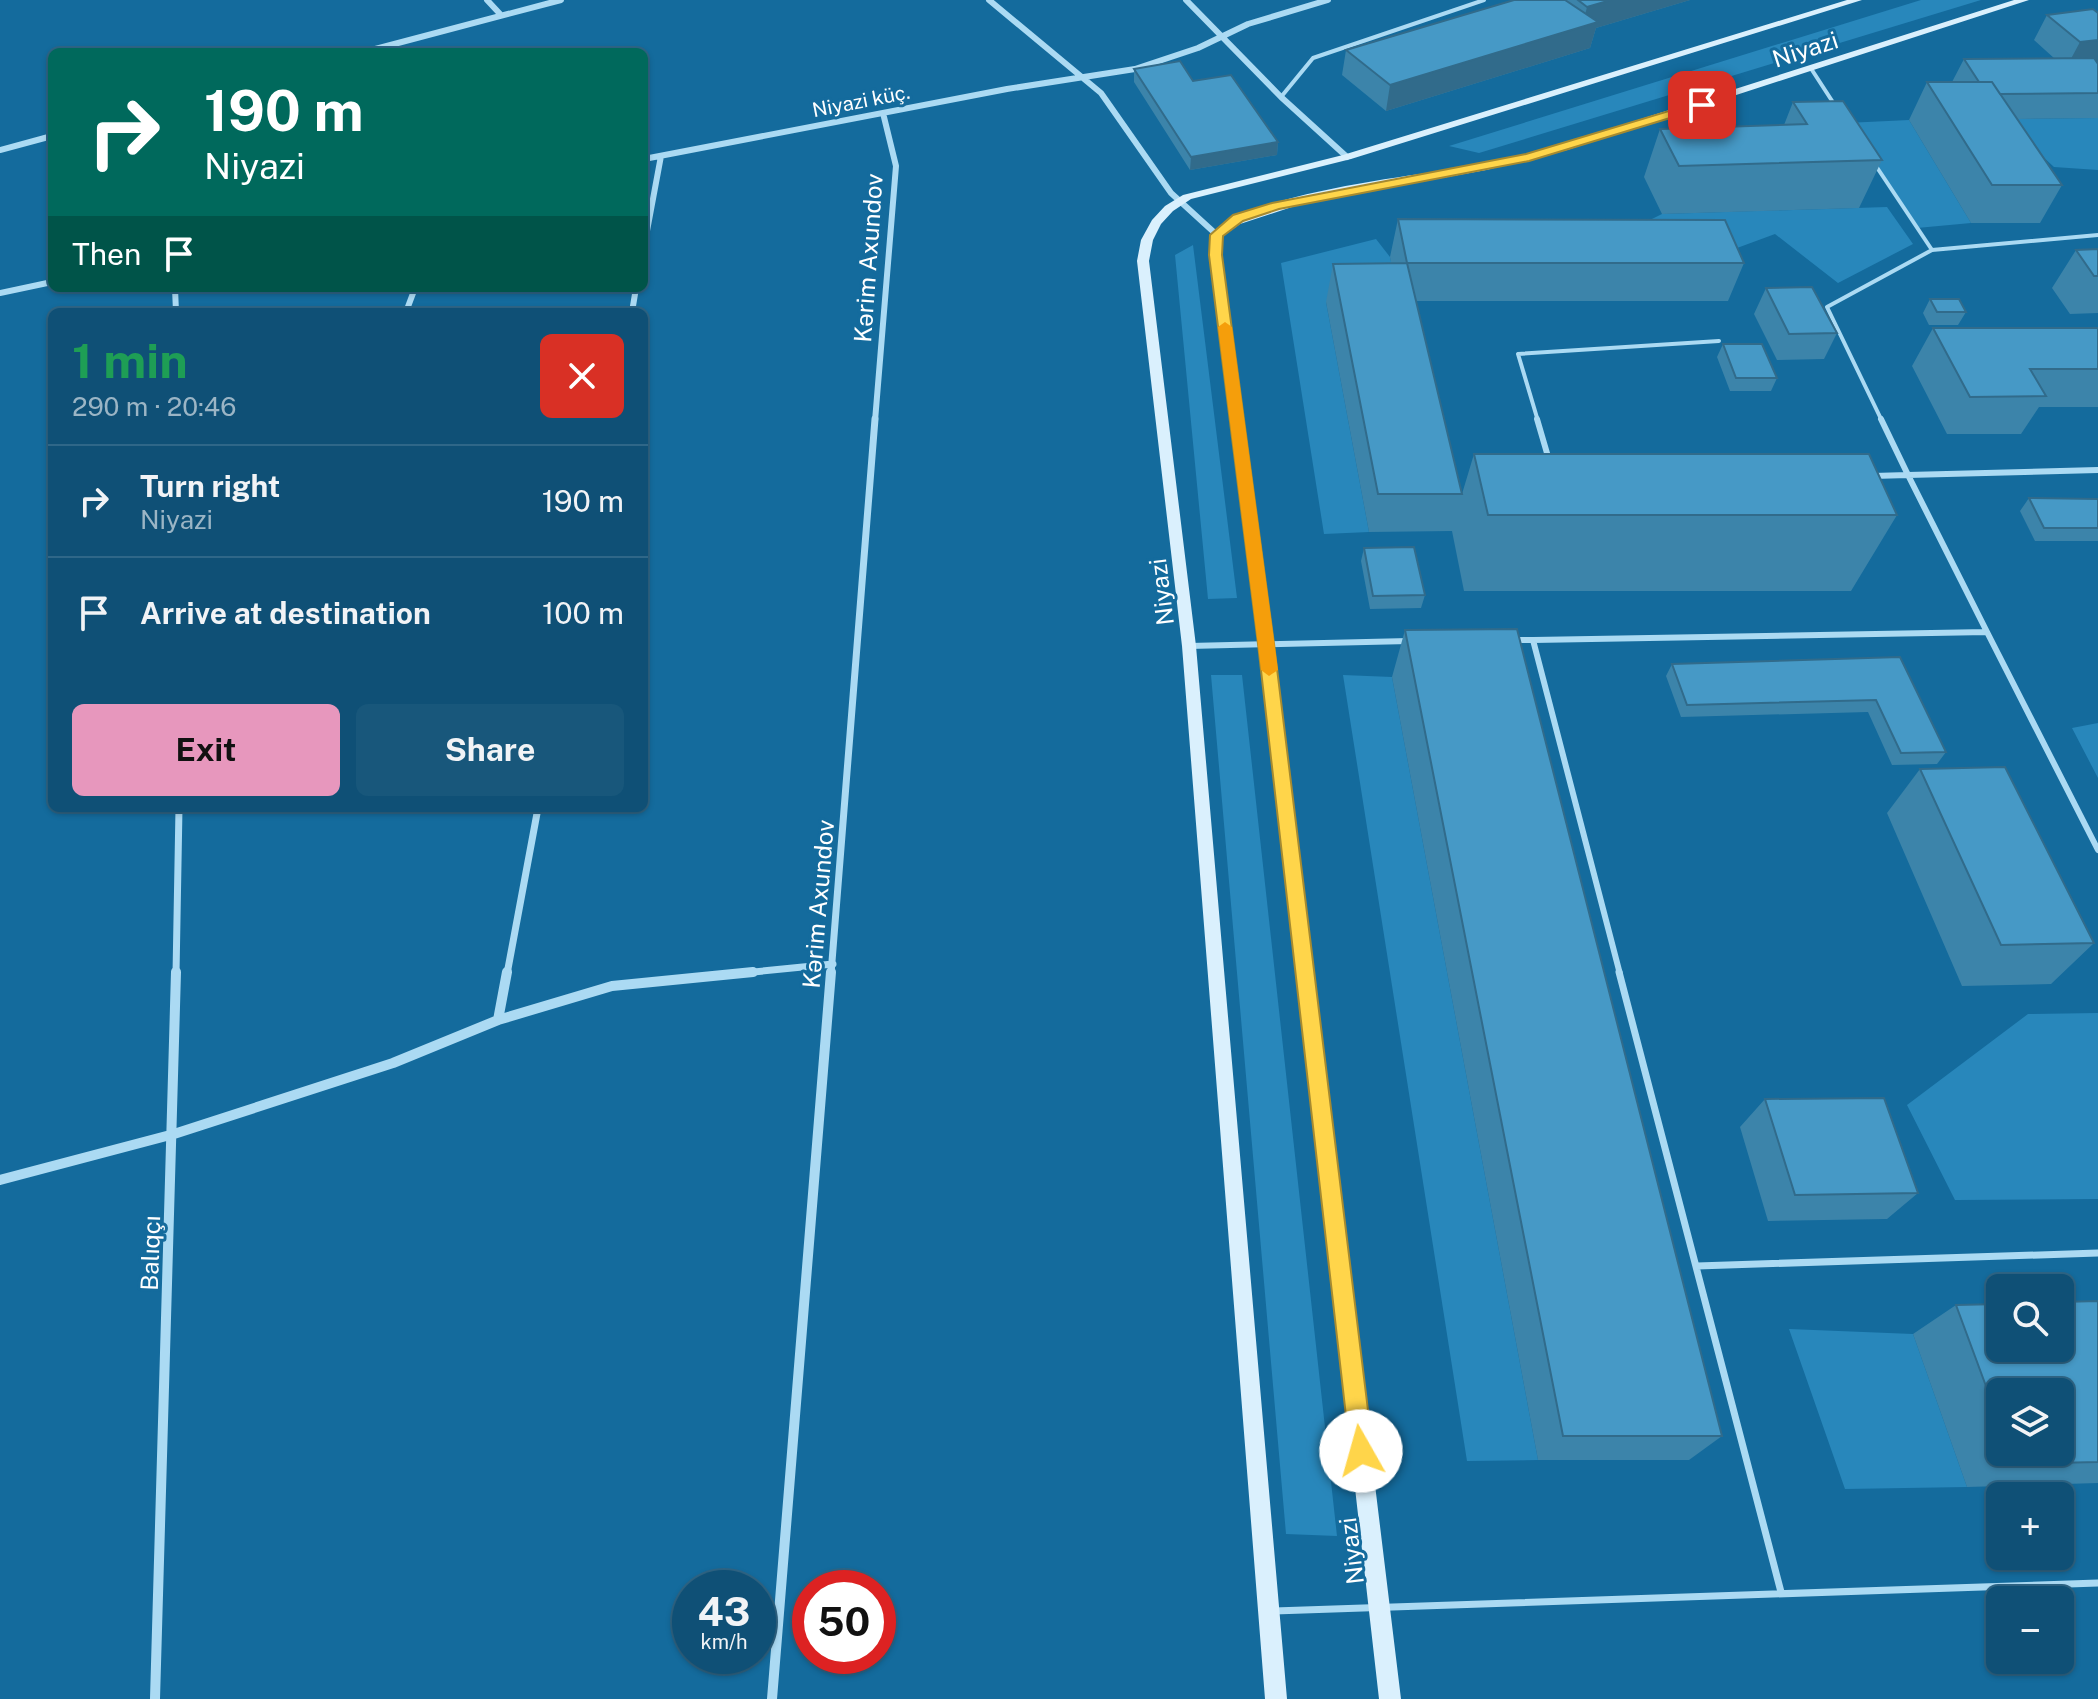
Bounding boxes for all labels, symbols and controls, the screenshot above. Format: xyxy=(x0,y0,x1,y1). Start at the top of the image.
street label: Niyazi xyxy=(1769,25,1841,73)
pin xyxy=(1668,71,1736,139)
text: 190 m xyxy=(204,78,364,144)
icon: right xyxy=(72,80,176,184)
street label: Niyazi küç. xyxy=(810,80,912,122)
icon: arrive xyxy=(1680,83,1724,127)
text: Niyazi xyxy=(204,145,305,187)
street label: Kərim Axundov xyxy=(848,173,888,343)
icon: arrive xyxy=(157,232,201,276)
text: Then xyxy=(72,236,141,272)
text: 1 min xyxy=(72,332,188,389)
button: close xyxy=(540,334,624,418)
text: 290 m · 20:46 xyxy=(72,391,236,422)
text: Turn right xyxy=(140,468,280,504)
icon: right xyxy=(72,479,116,523)
text: 190 m xyxy=(542,483,624,519)
text: Niyazi xyxy=(140,504,213,535)
street label: Niyazi xyxy=(1143,557,1179,627)
icon: arrive xyxy=(72,591,116,635)
text: Arrive at destination xyxy=(140,595,431,631)
text: 100 m xyxy=(542,595,624,631)
button: Exit xyxy=(72,704,340,796)
button: Share xyxy=(356,704,624,796)
street label: Kərim Axundov xyxy=(797,819,839,989)
street label: Balıqçı xyxy=(135,1215,165,1291)
map controls xyxy=(1986,1274,2074,1674)
button: search xyxy=(1986,1274,2074,1362)
button: layers xyxy=(1986,1378,2074,1466)
position arrow xyxy=(1319,1409,1403,1493)
button: + xyxy=(1986,1482,2074,1570)
street label: Niyazi xyxy=(1333,1516,1369,1586)
speed limit sign: 50 xyxy=(792,1570,896,1674)
button: − xyxy=(1986,1586,2074,1674)
text: 43 xyxy=(698,1588,750,1635)
text: km/h xyxy=(700,1630,748,1654)

